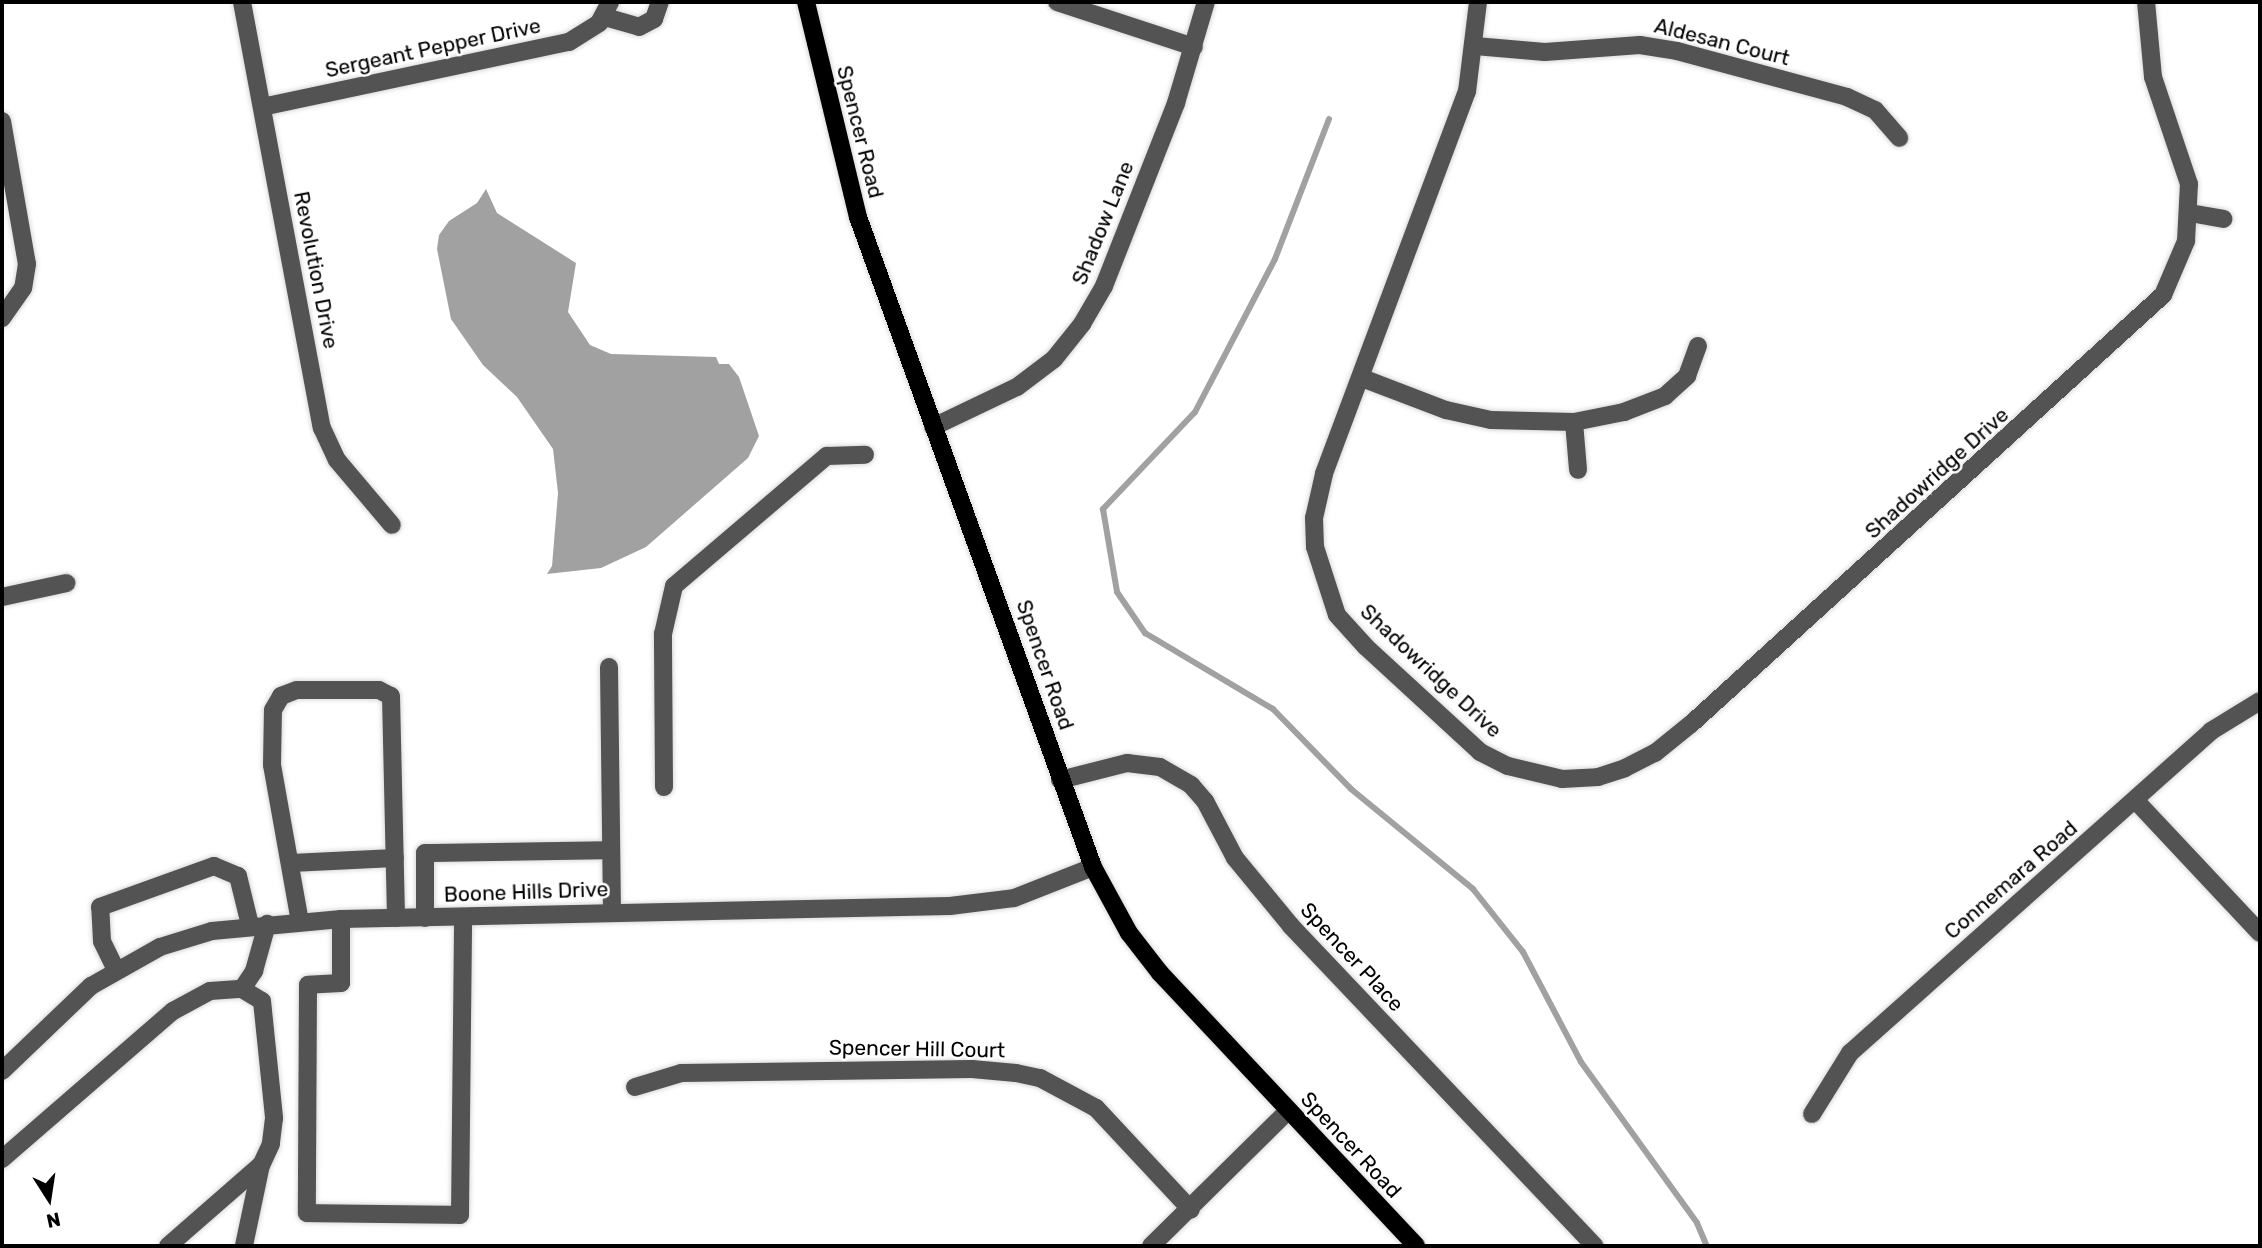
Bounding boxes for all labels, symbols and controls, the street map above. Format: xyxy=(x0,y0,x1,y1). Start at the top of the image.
street label: Sergeant Pepper Drive xyxy=(323,13,543,83)
street label: Aldesan Court xyxy=(1652,13,1792,71)
street label: Spencer Road xyxy=(831,63,889,201)
street label: Shadow Lane xyxy=(1067,157,1139,289)
street label: Revolution Drive xyxy=(288,189,344,351)
street label: Shadowridge Drive xyxy=(1860,402,2014,544)
street label: Spencer Road xyxy=(1011,596,1079,734)
street label: Shadowridge Drive xyxy=(1355,599,1507,743)
street label: Connemara Road xyxy=(1939,815,2083,945)
street label: Boone Hills Drive xyxy=(443,877,609,907)
street label: Spencer Place xyxy=(1295,897,1409,1017)
street label: Spencer Hill Court xyxy=(828,1035,1006,1063)
street label: Spencer Road xyxy=(1295,1087,1407,1203)
north arrow xyxy=(14,1164,84,1234)
text: N xyxy=(44,1207,63,1233)

